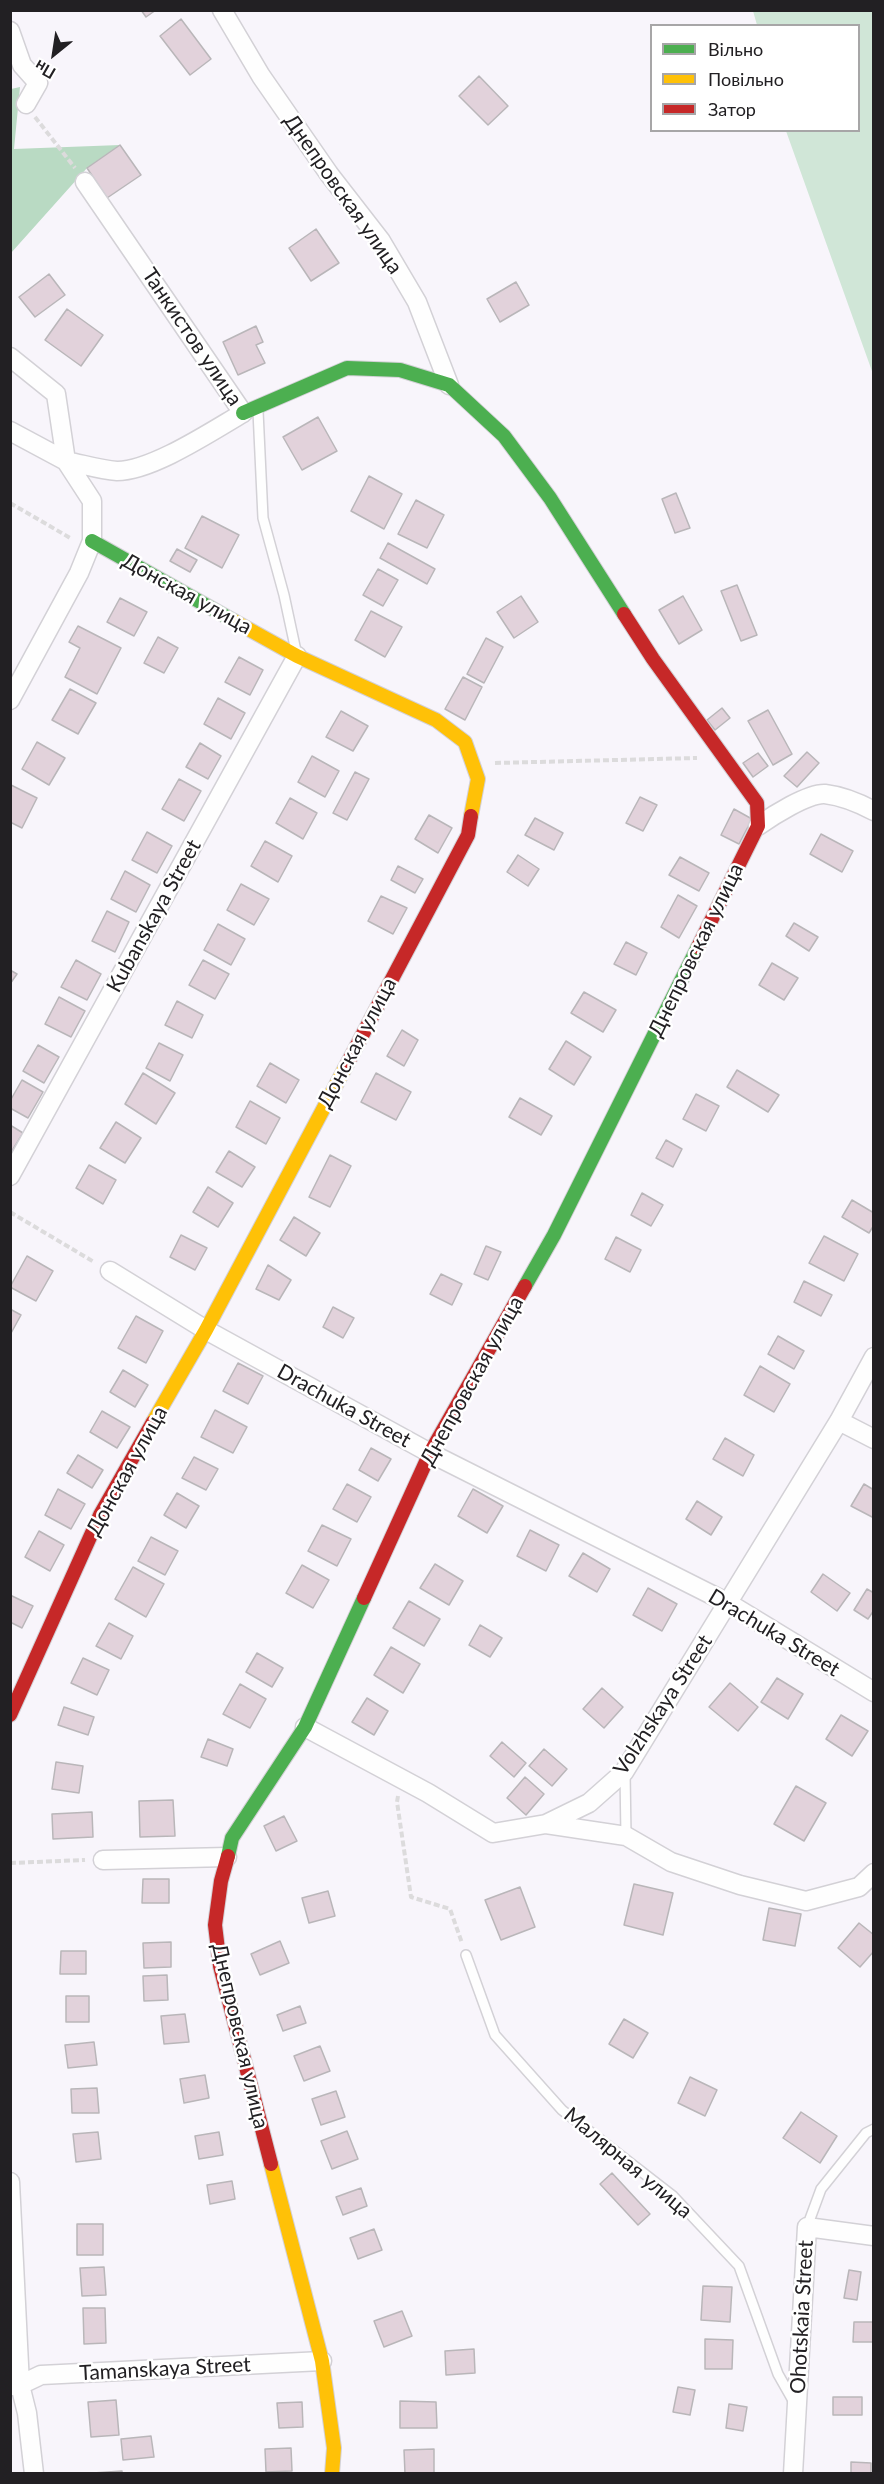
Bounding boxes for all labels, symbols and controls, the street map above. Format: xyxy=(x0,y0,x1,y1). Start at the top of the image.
north arrow xyxy=(24,24,84,84)
legend xyxy=(650,24,860,132)
text: Вільно xyxy=(708,38,763,60)
text: Пн xyxy=(31,57,59,83)
text: Повільно xyxy=(708,68,784,90)
text: Затор xyxy=(708,98,756,120)
street label: Днепровская улица xyxy=(278,109,408,279)
street label: Танкистов улица xyxy=(137,263,247,411)
street label: Донская улица xyxy=(118,548,256,640)
street label: Kubanskaya Street xyxy=(102,835,206,997)
street label: Днепровская улица xyxy=(643,859,749,1041)
street label: Донская улица xyxy=(312,973,402,1113)
street label: Днепровская улица xyxy=(415,1292,529,1470)
street label: Drachuka Street xyxy=(273,1359,415,1453)
street label: Донская улица xyxy=(81,1402,173,1540)
street label: Drachuka Street xyxy=(704,1584,844,1682)
street label: Volzhskaya Street xyxy=(608,1630,718,1780)
street label: Днепровская улица xyxy=(206,1941,274,2131)
street label: Малярная улица xyxy=(559,2102,697,2224)
street label: Ohotskaia Street xyxy=(785,2239,819,2395)
street label: Tamanskaya Street xyxy=(79,2352,251,2386)

